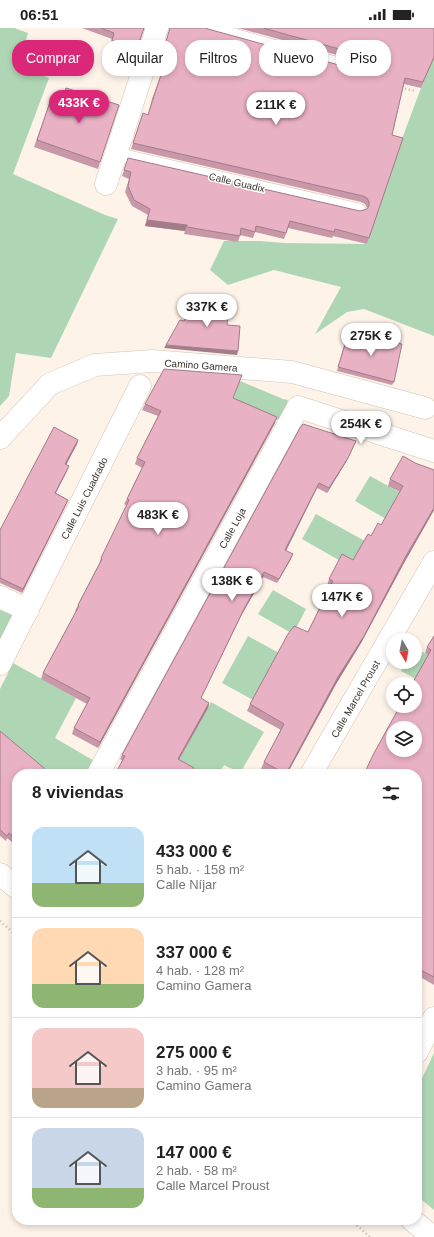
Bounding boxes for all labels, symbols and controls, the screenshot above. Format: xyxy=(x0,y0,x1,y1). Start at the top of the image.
text: 06:51 xyxy=(20,6,58,23)
chip: Comprar xyxy=(12,40,94,76)
chip: Alquilar xyxy=(102,40,177,76)
chip: Filtros xyxy=(185,40,251,76)
chip: Nuevo xyxy=(259,40,328,76)
chip: Piso xyxy=(336,40,391,76)
pin: 433K € xyxy=(46,90,112,124)
pin: 211K € xyxy=(243,92,309,126)
text: 433K € xyxy=(58,95,100,110)
text: 211K € xyxy=(255,97,297,112)
street label: Calle Guadix xyxy=(208,171,266,194)
pin: 337K € xyxy=(174,294,240,328)
text: 337K € xyxy=(186,299,228,314)
pin: 275K € xyxy=(338,323,404,357)
text: 275K € xyxy=(350,328,392,343)
street label: Camino Gamera xyxy=(164,357,238,374)
pin: 254K € xyxy=(328,411,394,445)
text: 254K € xyxy=(340,416,382,431)
street label: Calle Luis Cuadrado xyxy=(59,455,110,541)
pin: 483K € xyxy=(125,502,191,536)
street label: Calle Loja xyxy=(217,506,248,550)
text: 483K € xyxy=(137,507,179,522)
pin: 138K € xyxy=(199,568,265,602)
text: 138K € xyxy=(211,573,253,588)
pin: 147K € xyxy=(309,584,375,618)
text: 147K € xyxy=(321,589,363,604)
north arrow xyxy=(386,633,422,669)
map controls xyxy=(386,633,422,757)
street label: Calle Marcel Proust xyxy=(329,659,382,740)
button: locate xyxy=(386,677,422,713)
button: layers xyxy=(386,721,422,757)
icon: filters xyxy=(380,782,402,804)
text: 8 viviendas xyxy=(32,783,124,802)
text: 433 000 € xyxy=(156,842,232,861)
icon: home xyxy=(64,843,112,891)
text: 5 hab. · 158 m² xyxy=(156,862,244,877)
text: Calle Níjar xyxy=(156,877,217,892)
text: 337 000 € xyxy=(156,943,232,962)
icon: home xyxy=(64,944,112,992)
text: 4 hab. · 128 m² xyxy=(156,963,244,978)
text: Camino Gamera xyxy=(156,978,251,993)
text: 275 000 € xyxy=(156,1043,232,1062)
icon: home xyxy=(64,1044,112,1092)
text: 3 hab. · 95 m² xyxy=(156,1063,237,1078)
text: Camino Gamera xyxy=(156,1078,251,1093)
text: 147 000 € xyxy=(156,1143,232,1162)
icon: home xyxy=(64,1144,112,1192)
text: 2 hab. · 58 m² xyxy=(156,1163,237,1178)
text: Calle Marcel Proust xyxy=(156,1178,269,1193)

